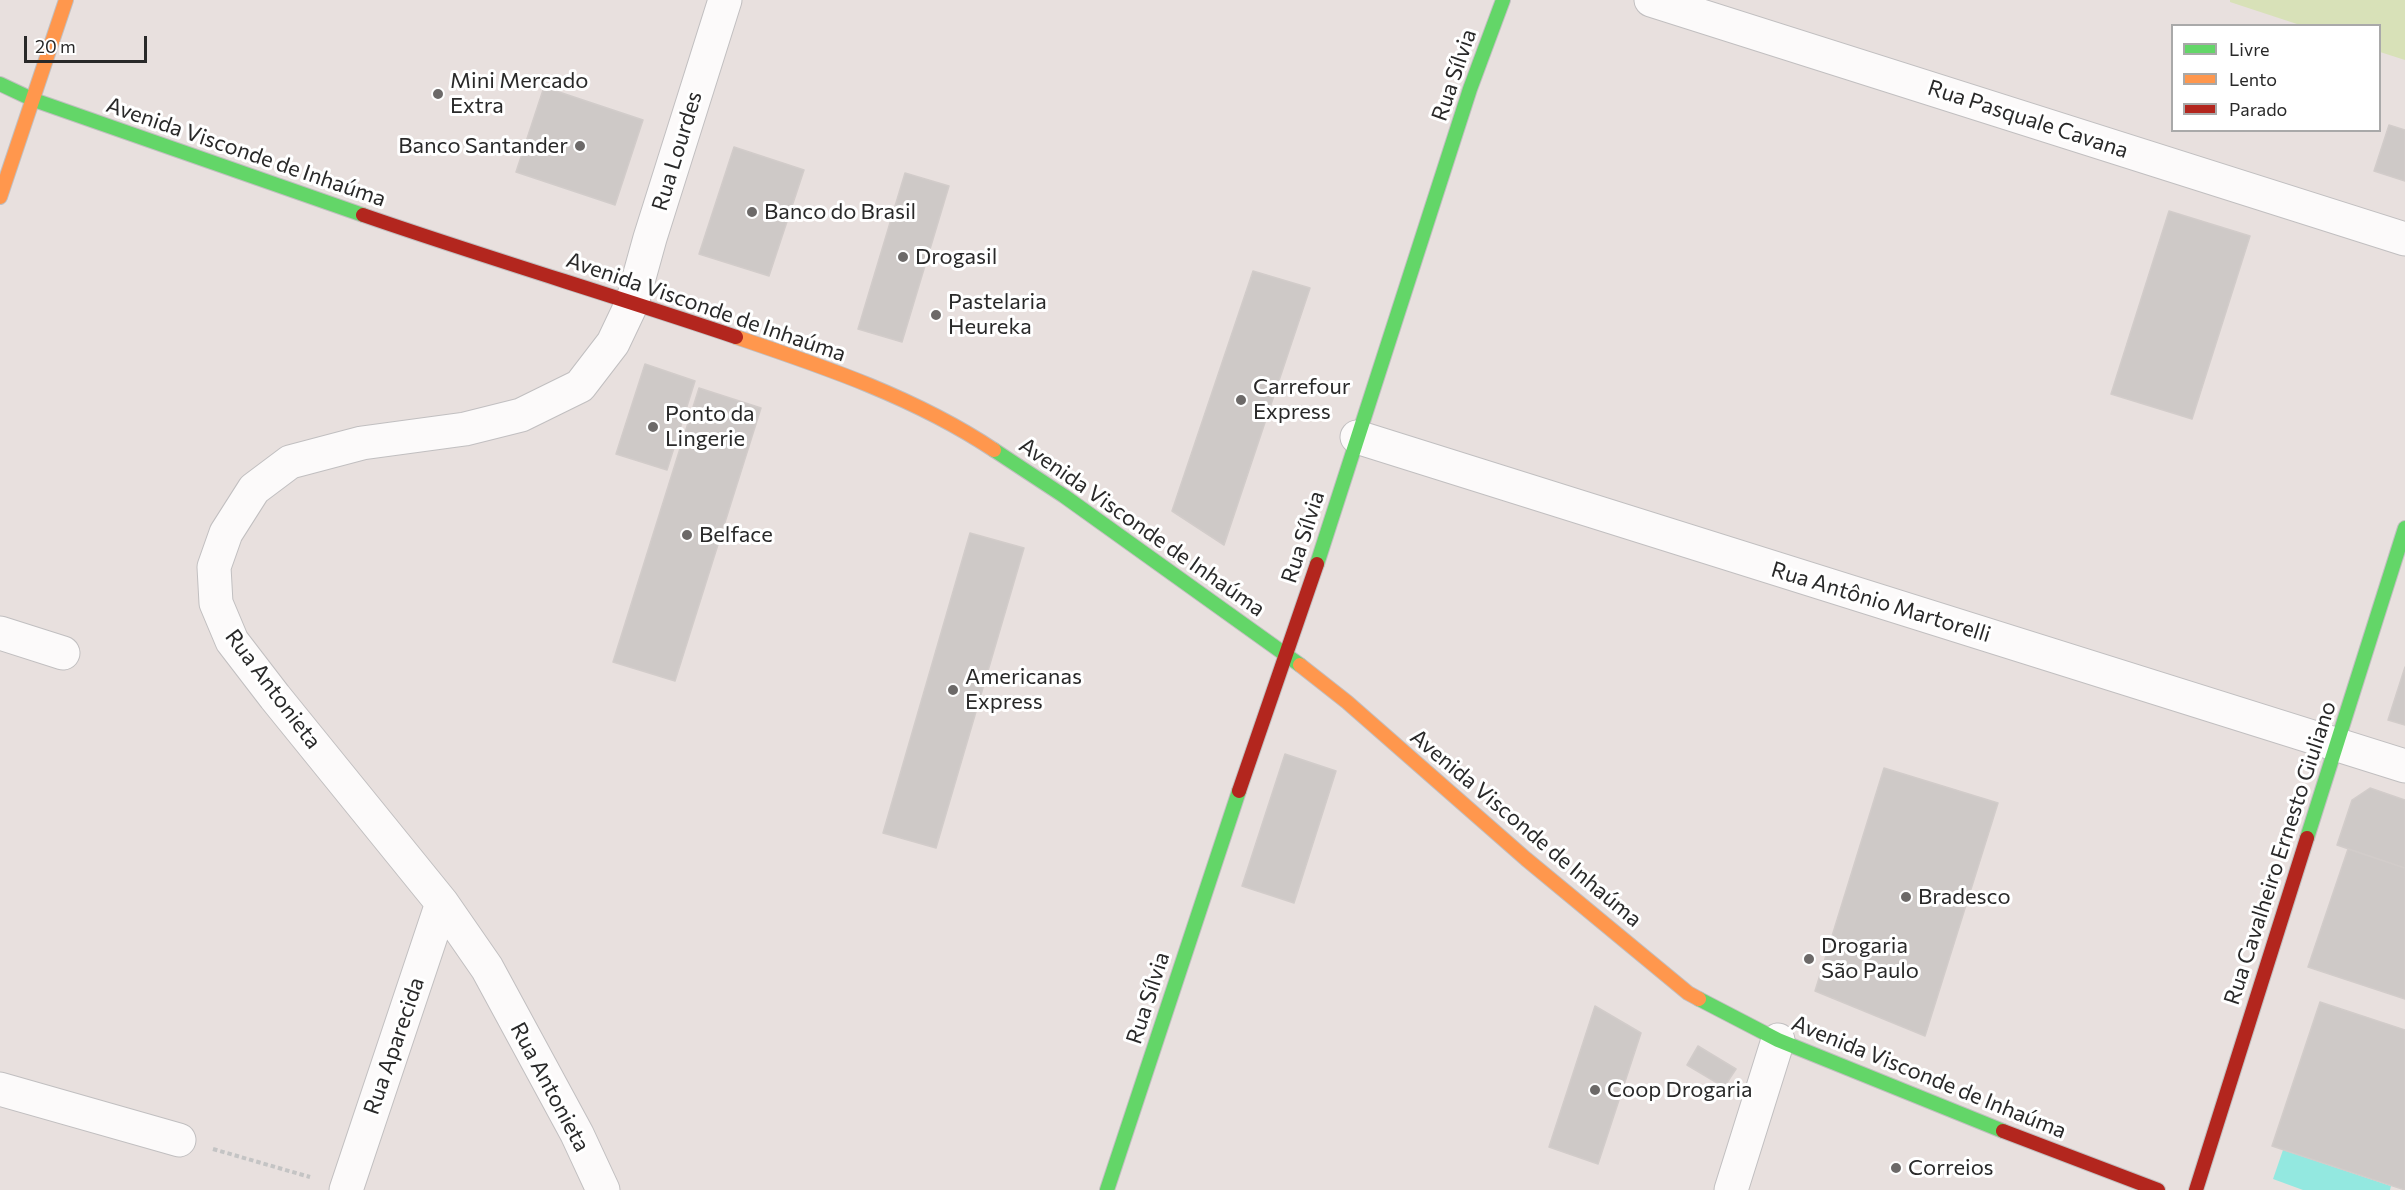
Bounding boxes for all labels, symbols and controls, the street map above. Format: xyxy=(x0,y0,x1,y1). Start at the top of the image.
scale bar xyxy=(27,24,150,62)
legend xyxy=(2171,24,2381,132)
street label: Rua Sílvia xyxy=(1426,26,1482,124)
text: 20 m xyxy=(35,35,76,57)
text: Livre xyxy=(2229,38,2270,60)
place label: Mini Mercado Extra xyxy=(450,68,588,119)
text: Lento xyxy=(2229,68,2277,90)
street label: Rua Pasquale Cavana xyxy=(1925,74,2131,164)
marker: Mini Mercado Extra xyxy=(431,87,445,101)
street label: Rua Lourdes xyxy=(646,88,708,214)
street label: Avenida Visconde de Inhaúma xyxy=(103,92,389,212)
text: Parado xyxy=(2229,98,2287,120)
place label: Banco Santander xyxy=(398,133,568,159)
marker: Banco Santander xyxy=(573,139,587,153)
place label: Banco do Brasil xyxy=(764,199,916,225)
marker: Banco do Brasil xyxy=(745,205,759,219)
place label: Drogasil xyxy=(915,244,997,270)
street label: Avenida Visconde de Inhaúma xyxy=(563,247,849,367)
marker: Drogasil xyxy=(896,250,910,264)
place label: Pastelaria Heureka xyxy=(948,289,1047,340)
marker: Pastelaria Heureka xyxy=(929,308,943,322)
place label: Carrefour Express xyxy=(1253,374,1351,426)
marker: Carrefour Express xyxy=(1234,393,1248,407)
place label: Ponto da Lingerie xyxy=(665,401,755,452)
marker: Ponto da Lingerie xyxy=(646,420,660,434)
street label: Avenida Visconde de Inhaúma xyxy=(1014,432,1270,622)
street label: Rua Sílvia xyxy=(1276,488,1330,586)
place label: Belface xyxy=(699,522,773,548)
marker: Belface xyxy=(680,528,694,542)
street label: Rua Antônio Martorelli xyxy=(1768,556,1994,648)
street label: Rua Antonieta xyxy=(220,624,326,754)
place label: Americanas Express xyxy=(965,664,1082,716)
marker: Americanas Express xyxy=(946,683,960,697)
street label: Rua Cavalheiro Ernesto Giuliano xyxy=(2218,698,2342,1008)
street label: Avenida Visconde de Inhaúma xyxy=(1405,723,1647,933)
place label: Bradesco xyxy=(1918,884,2011,910)
marker: Bradesco xyxy=(1899,890,1913,904)
place label: Drogaria São Paulo xyxy=(1821,933,1919,984)
street label: Rua Sílvia xyxy=(1121,949,1175,1047)
marker: Drogaria São Paulo xyxy=(1802,952,1816,966)
street label: Rua Aparecida xyxy=(358,974,430,1118)
street label: Avenida Visconde de Inhaúma xyxy=(1788,1010,2070,1144)
street label: Rua Antonieta xyxy=(505,1018,595,1156)
place label: Coop Drogaria xyxy=(1607,1077,1753,1103)
marker: Coop Drogaria xyxy=(1588,1083,1602,1097)
place label: Correios xyxy=(1908,1155,1994,1181)
marker: Correios xyxy=(1889,1161,1903,1175)

